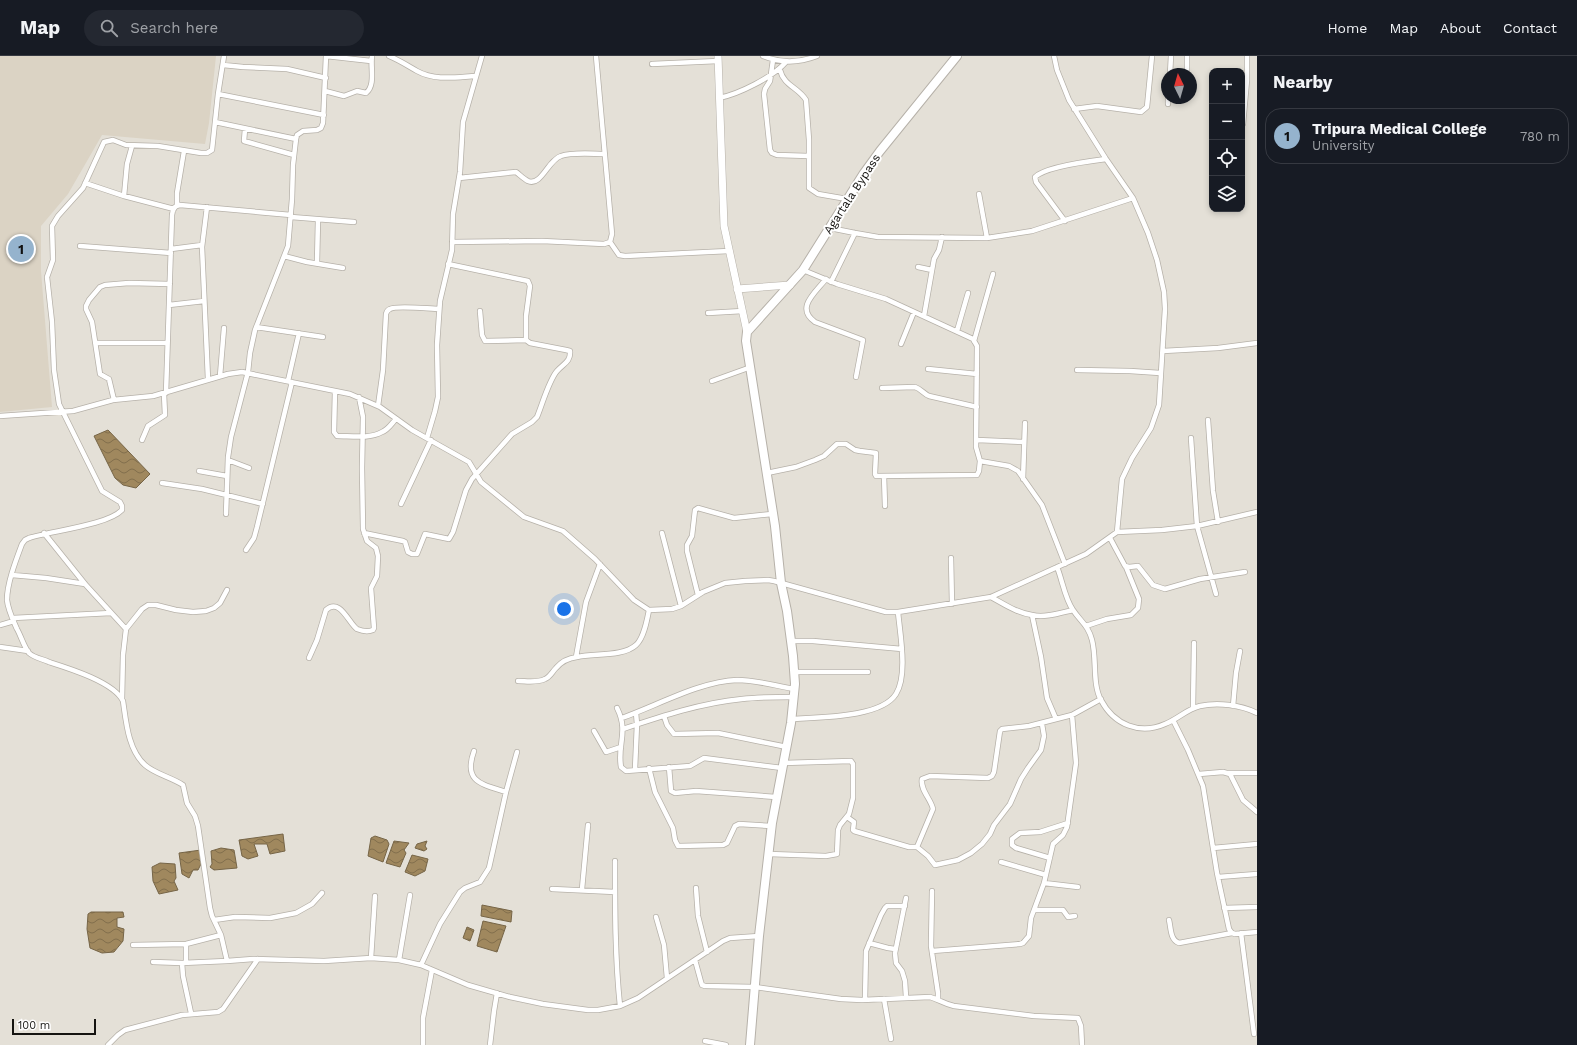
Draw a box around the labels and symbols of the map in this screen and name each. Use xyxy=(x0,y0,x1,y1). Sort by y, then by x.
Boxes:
north arrow xyxy=(1161,68,1197,104)
street label: Agartala Bypass xyxy=(821,151,883,237)
pin: 1 xyxy=(8,234,34,264)
your location xyxy=(554,599,574,619)
scale bar xyxy=(12,1017,96,1036)

